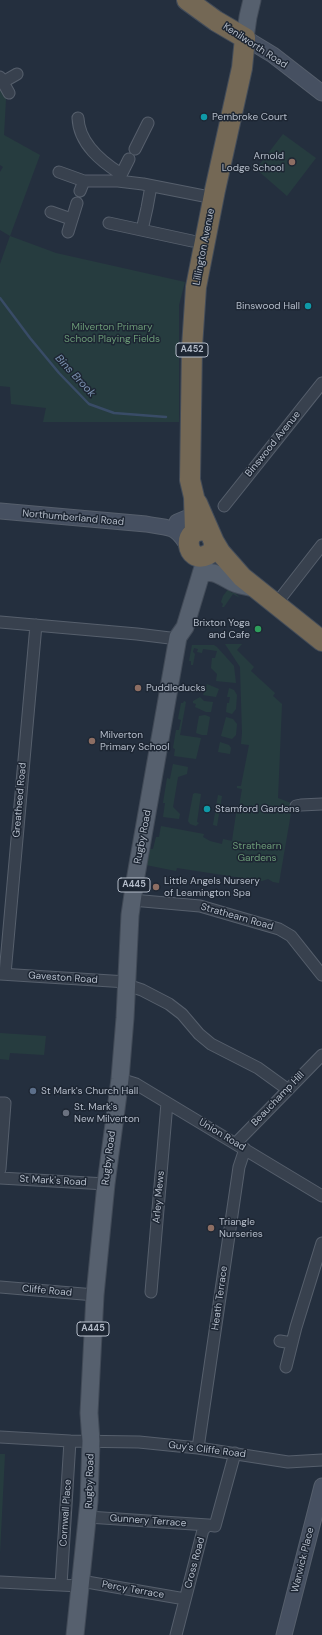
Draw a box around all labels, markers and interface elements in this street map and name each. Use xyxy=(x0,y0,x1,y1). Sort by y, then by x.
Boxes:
street label: Kenilworth Road xyxy=(221,21,289,71)
place label: Pembroke Court xyxy=(212,111,287,123)
marker: Pembroke Court xyxy=(199,112,209,122)
place label: Arnold Lodge School xyxy=(222,150,284,174)
marker: Arnold Lodge School xyxy=(287,157,297,167)
street label: Lillington Avenue xyxy=(191,208,217,286)
place label: Binswood Hall xyxy=(236,300,300,312)
marker: Binswood Hall xyxy=(303,301,313,311)
park label: Milverton Primary School Playing Fields xyxy=(64,321,160,344)
road number: A452 xyxy=(176,343,208,357)
water label: Bins Brook xyxy=(52,352,98,400)
street label: Binswood Avenue xyxy=(243,409,303,479)
street label: Northumberland Road xyxy=(22,508,124,528)
place label: Brixton Yoga and Cafe xyxy=(193,617,250,640)
marker: Brixton Yoga and Cafe xyxy=(253,624,263,634)
place label: Puddleducks xyxy=(146,682,205,694)
marker: Puddleducks xyxy=(133,683,143,693)
place label: Milverton Primary School xyxy=(100,729,170,752)
marker: Milverton Primary School xyxy=(87,736,97,746)
street label: Greatheed Road xyxy=(11,762,29,838)
place label: Stamford Gardens xyxy=(215,803,300,815)
marker: Stamford Gardens xyxy=(202,804,212,814)
street label: Rugby Road xyxy=(132,809,154,865)
park label: Strathearn Gardens xyxy=(233,840,281,864)
place label: Little Angels Nursery of Leamington Spa xyxy=(164,875,260,898)
road number: A445 xyxy=(118,878,150,892)
marker: Little Angels Nursery of Leamington Spa xyxy=(151,882,161,892)
street label: Strathearn Road xyxy=(199,901,275,933)
street label: Gaveston Road xyxy=(28,970,98,986)
street label: Beauchamp Hill xyxy=(249,1069,307,1129)
place label: St Mark's Church Hall xyxy=(41,1085,138,1097)
marker: St Mark's Church Hall xyxy=(28,1086,38,1096)
place label: St. Mark's New Milverton xyxy=(74,1101,140,1124)
marker: St. Mark's New Milverton xyxy=(61,1108,71,1118)
street label: Union Road xyxy=(196,1116,248,1154)
street label: Rugby Road xyxy=(100,1130,118,1186)
street label: Arley Mews xyxy=(151,1170,167,1224)
street label: St Mark's Road xyxy=(19,1173,87,1189)
place label: Triangle Nurseries xyxy=(219,1216,263,1240)
marker: Triangle Nurseries xyxy=(206,1223,216,1233)
street label: Heath Terrace xyxy=(210,1265,230,1331)
street label: Cliffe Road xyxy=(22,1283,72,1299)
road number: A445 xyxy=(77,1322,109,1336)
street label: Guy's Cliffe Road xyxy=(167,1439,247,1461)
street label: Rugby Road xyxy=(83,1454,97,1508)
street label: Cornwall Place xyxy=(58,1479,74,1547)
street label: Gunnery Terrace xyxy=(109,1512,187,1530)
street label: Warwick Place xyxy=(289,1526,317,1594)
street label: Cross Road xyxy=(182,1536,208,1590)
street label: Percy Terrace xyxy=(101,1579,165,1601)

